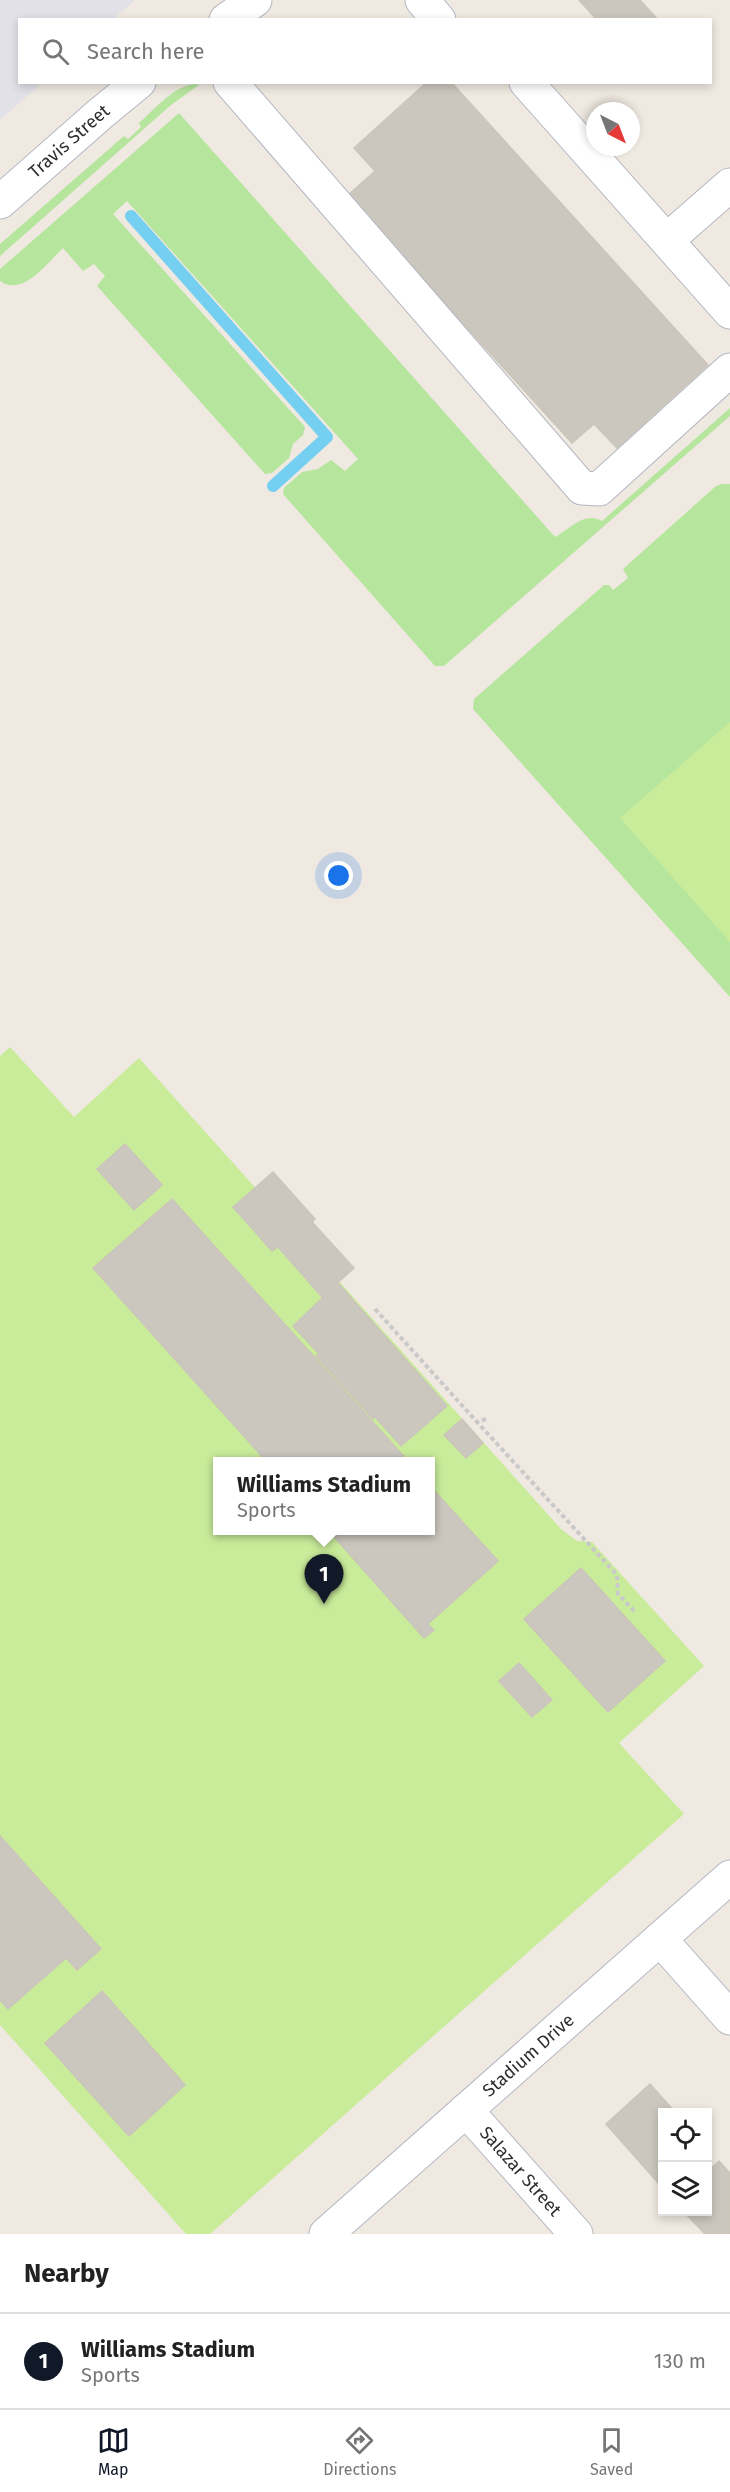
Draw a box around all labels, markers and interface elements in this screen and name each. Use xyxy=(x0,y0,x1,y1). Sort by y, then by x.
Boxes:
search box xyxy=(18,18,712,84)
icon: search xyxy=(39,35,72,68)
text: Search here xyxy=(87,38,205,65)
street label: Travis Street xyxy=(24,99,114,183)
north arrow xyxy=(586,102,640,156)
your location xyxy=(324,861,353,890)
popup xyxy=(213,1457,435,1535)
text: Williams Stadium xyxy=(237,1471,411,1498)
text: Sports xyxy=(237,1498,296,1522)
pin: 1 xyxy=(304,1554,344,1604)
street label: Stadium Drive xyxy=(478,2009,579,2101)
map controls xyxy=(658,2108,712,2216)
button: locate xyxy=(658,2108,712,2162)
street label: Salazar Street xyxy=(475,2122,566,2221)
button: layers xyxy=(658,2162,712,2216)
text: Nearby xyxy=(24,2258,109,2289)
text: Williams Stadium xyxy=(81,2336,255,2363)
text: 1 xyxy=(39,2349,48,2373)
text: 130 m xyxy=(654,2349,706,2373)
text: Sports xyxy=(81,2363,140,2387)
tab: Map xyxy=(97,2424,130,2479)
tab: Directions xyxy=(323,2424,397,2479)
tab: Saved xyxy=(590,2424,633,2479)

